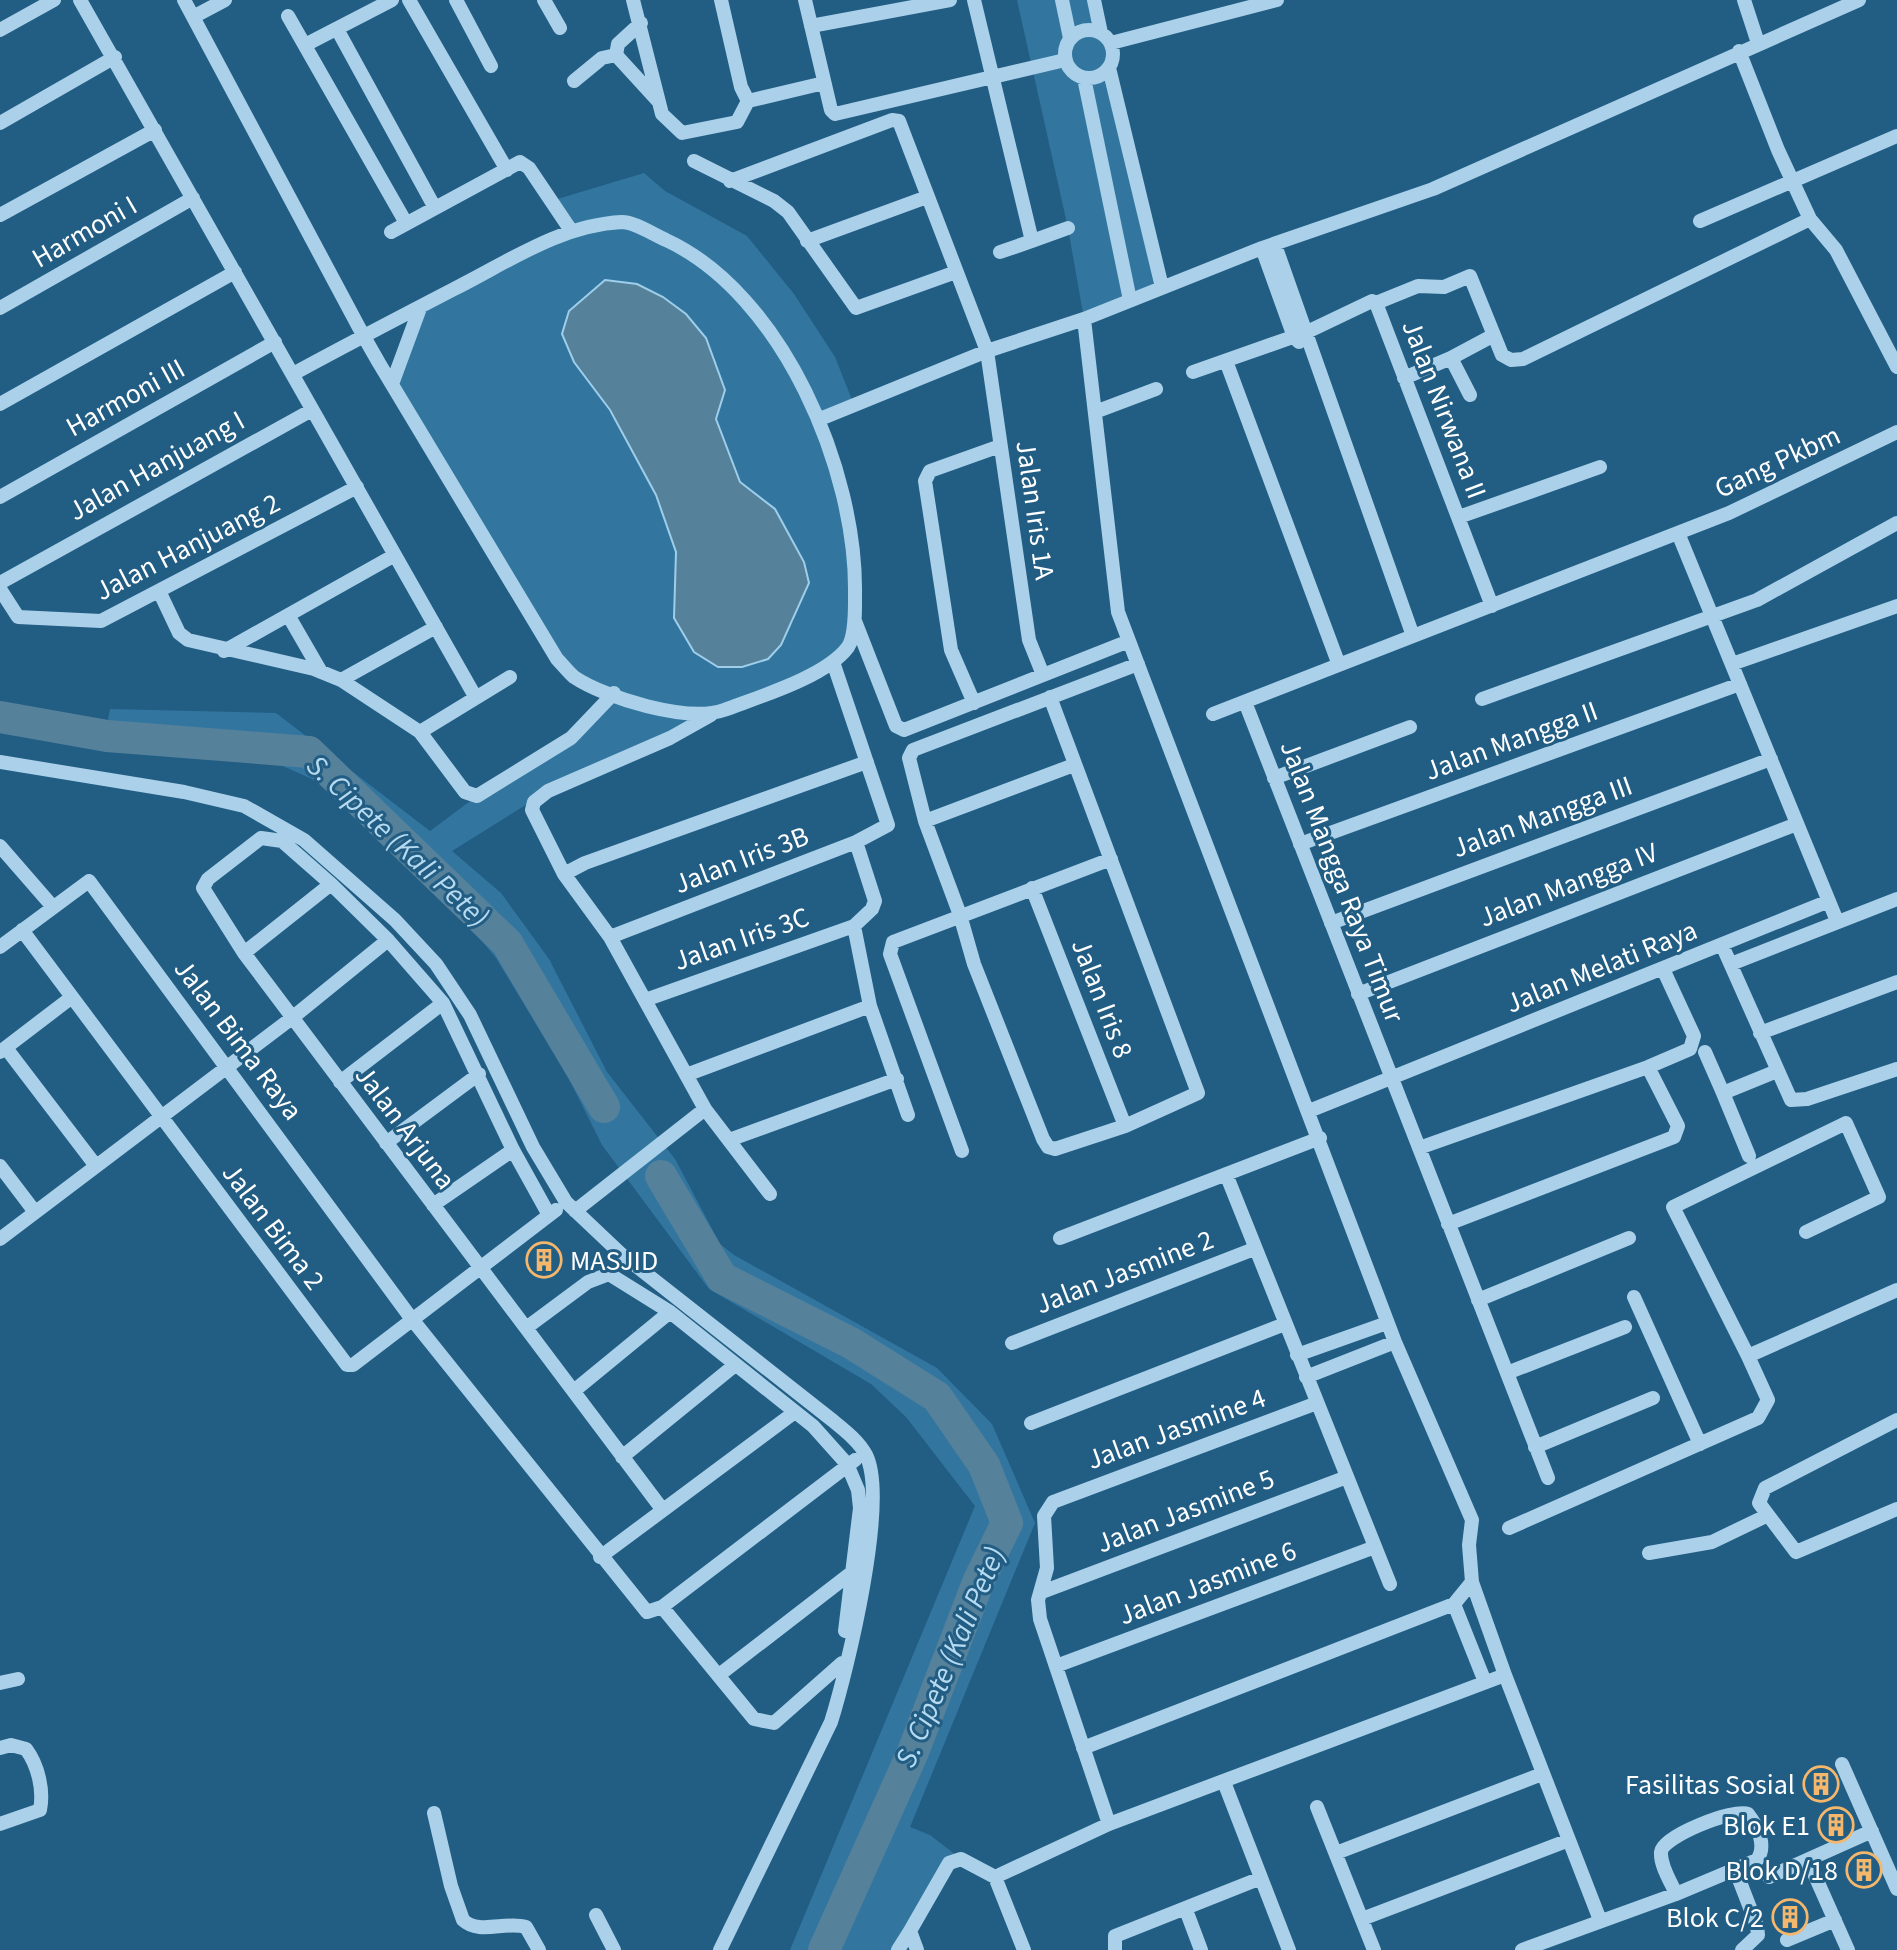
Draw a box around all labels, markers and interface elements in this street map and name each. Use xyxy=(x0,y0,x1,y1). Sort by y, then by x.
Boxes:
street label: Harmoni I xyxy=(24,186,145,278)
street label: Jalan Nirwana II xyxy=(1392,314,1497,505)
street label: Harmoni III xyxy=(59,349,192,447)
street label: Jalan Hanjuang I xyxy=(61,401,252,531)
street label: Gang Pkbm xyxy=(1708,415,1847,509)
street label: Jalan Iris 1A xyxy=(1005,438,1065,583)
street label: Jalan Hanjuang 2 xyxy=(88,483,287,611)
street label: Jalan Mangga II xyxy=(1419,691,1604,791)
street label: Jalan Mangga Raya Timur xyxy=(1270,735,1414,1028)
water label: S. Cipete (Kali Pete) xyxy=(297,745,499,938)
street label: Jalan Mangga III xyxy=(1447,766,1638,868)
street label: Jalan Iris 3B xyxy=(668,816,815,904)
street label: Jalan Mangga IV xyxy=(1473,832,1664,937)
street label: Jalan Iris 3C xyxy=(668,897,814,981)
street label: Jalan Melati Raya xyxy=(1500,910,1703,1024)
street label: Jalan Iris 8 xyxy=(1061,933,1143,1064)
street label: Jalan Bima Raya xyxy=(164,951,312,1129)
street label: Jalan Arjuna xyxy=(345,1057,465,1198)
street label: Jalan Bima 2 xyxy=(212,1155,334,1298)
street label: Jalan Jasmine 2 xyxy=(1030,1220,1219,1324)
building icon: MASJID xyxy=(525,1241,563,1279)
place label: MASJID xyxy=(570,1241,658,1281)
street label: Jalan Jasmine 4 xyxy=(1081,1378,1271,1480)
street label: Jalan Jasmine 5 xyxy=(1091,1459,1280,1563)
street label: Jalan Jasmine 6 xyxy=(1113,1531,1302,1635)
water label: S. Cipete (Kali Pete) xyxy=(885,1540,1016,1774)
place label: Fasilitas Sosial xyxy=(1625,1765,1795,1805)
building icon: Fasilitas Sosial xyxy=(1802,1765,1840,1803)
place label: Blok E1 xyxy=(1723,1806,1810,1846)
building icon: Blok E1 xyxy=(1817,1806,1855,1844)
place label: Blok D/18 xyxy=(1725,1851,1838,1891)
building icon: Blok D/18 xyxy=(1845,1851,1883,1889)
place label: Blok C/2 xyxy=(1666,1898,1764,1938)
building icon: Blok C/2 xyxy=(1771,1898,1809,1936)

